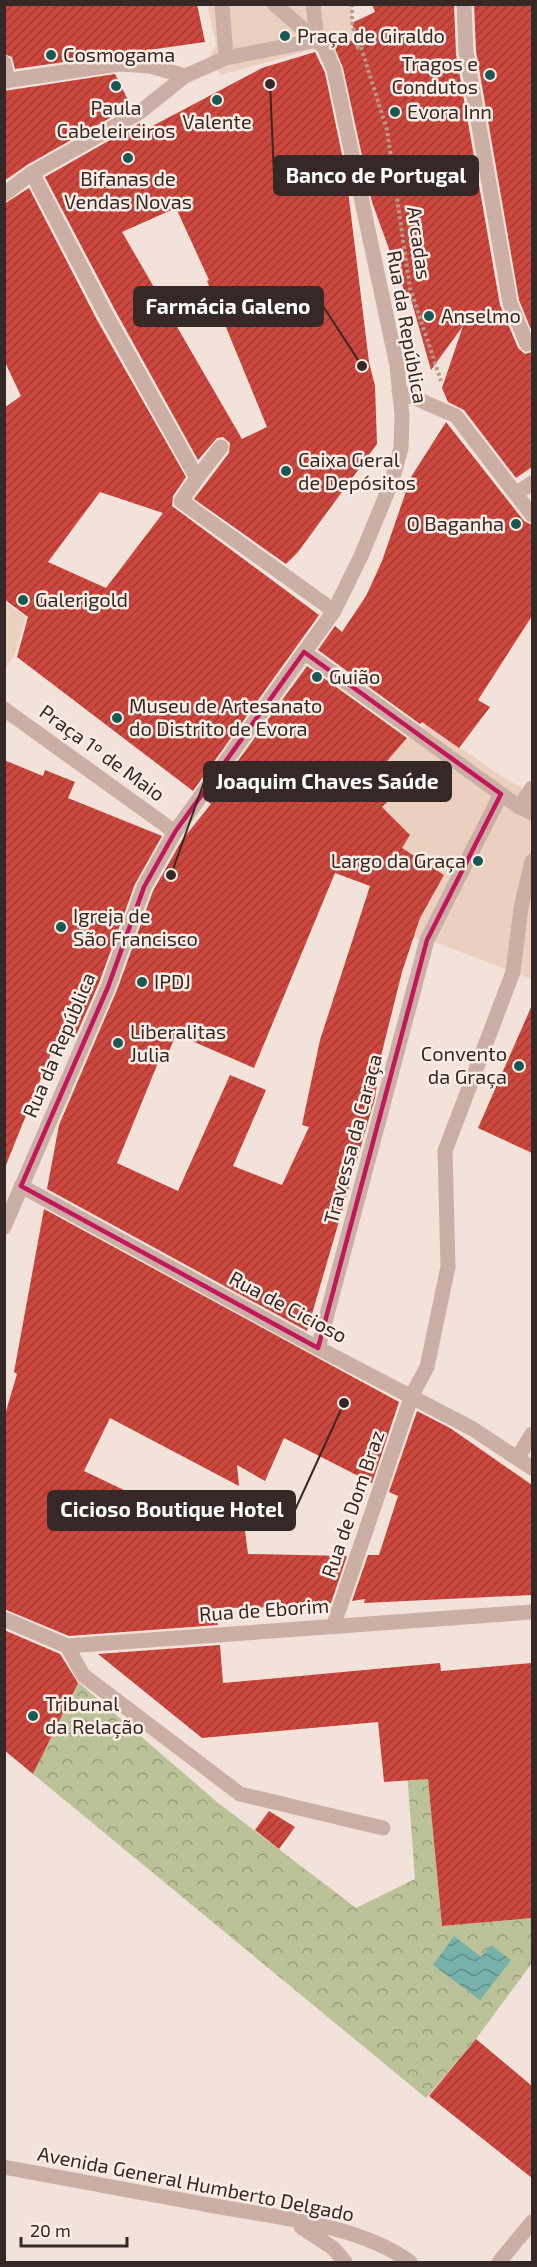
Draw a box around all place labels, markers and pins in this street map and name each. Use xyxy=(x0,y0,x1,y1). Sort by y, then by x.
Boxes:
place label: Praça de Giraldo xyxy=(297,23,445,48)
marker: Praça de Giraldo xyxy=(278,29,292,43)
place label: Cosmogama xyxy=(63,42,175,66)
marker: Cosmogama xyxy=(44,48,58,62)
place label: Tragos e Condutos xyxy=(392,51,478,98)
marker: Tragos e Condutos xyxy=(483,68,497,82)
marker: Paula Cabeleireiros xyxy=(109,79,123,93)
marker: Valente xyxy=(210,93,224,107)
place label: Paula Cabeleireiros xyxy=(57,95,175,142)
place label: Evora Inn xyxy=(407,99,492,123)
marker: Evora Inn xyxy=(388,105,402,119)
place label: Valente xyxy=(182,109,252,133)
marker: Bifanas de Vendas Novas xyxy=(121,151,135,165)
callout: Banco de Portugal xyxy=(274,156,478,195)
place label: Bifanas de Vendas Novas xyxy=(64,166,192,213)
callout: Farmácia Galeno xyxy=(134,287,323,326)
place label: Anselmo xyxy=(441,303,521,327)
marker: Anselmo xyxy=(422,309,436,323)
place label: Caixa Geral de Depósitos xyxy=(298,447,416,494)
marker: Caixa Geral de Depósitos xyxy=(279,464,293,478)
place label: O Baganha xyxy=(407,511,504,535)
marker: O Baganha xyxy=(509,517,523,531)
place label: Galerigold xyxy=(35,587,128,611)
marker: Galerigold xyxy=(16,593,30,607)
place label: Guião xyxy=(329,664,380,688)
marker: Guião xyxy=(310,670,324,684)
place label: Museu de Artesanato do Distrito de Evora xyxy=(129,693,322,740)
marker: Museu de Artesanato do Distrito de Evora xyxy=(110,711,124,725)
callout: Joaquim Chaves Saúde xyxy=(204,762,451,801)
place label: Largo da Graça xyxy=(331,848,466,873)
marker: Largo da Graça xyxy=(471,854,485,868)
place label: Igreja de São Francisco xyxy=(73,903,198,950)
marker: Igreja de São Francisco xyxy=(54,920,68,934)
place label: IPDJ xyxy=(154,969,191,993)
marker: IPDJ xyxy=(135,975,149,989)
place label: Liberalitas Julia xyxy=(130,1019,226,1066)
marker: Liberalitas Julia xyxy=(111,1036,125,1050)
place label: Convento da Graça xyxy=(421,1041,507,1089)
marker: Convento da Graça xyxy=(512,1059,526,1073)
callout: Cicioso Boutique Hotel xyxy=(48,1491,295,1530)
place label: Tribunal da Relação xyxy=(45,1691,144,1739)
marker: Tribunal da Relação xyxy=(26,1709,40,1723)

